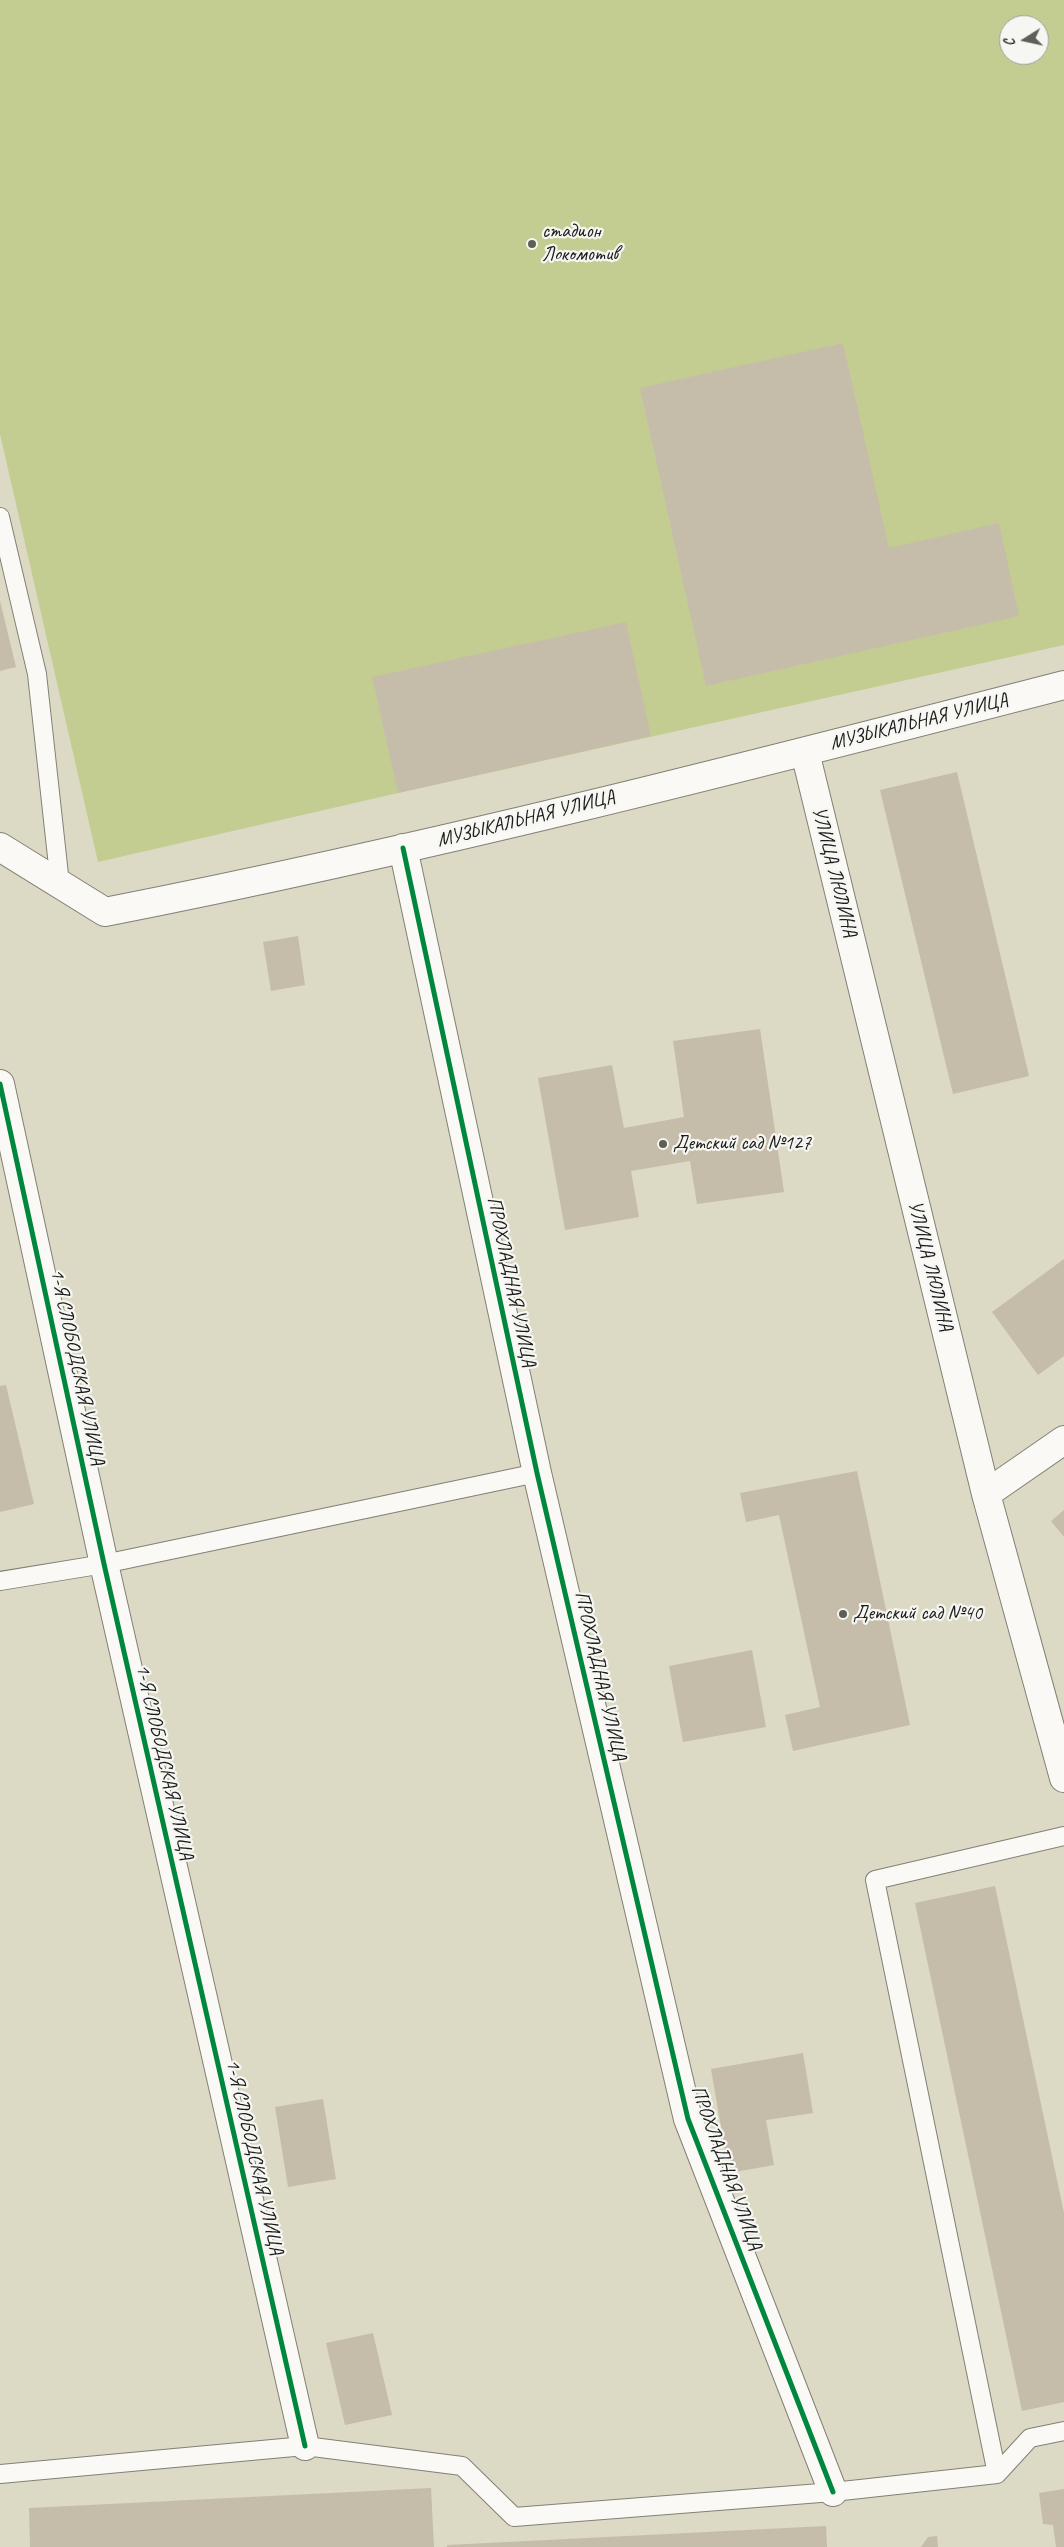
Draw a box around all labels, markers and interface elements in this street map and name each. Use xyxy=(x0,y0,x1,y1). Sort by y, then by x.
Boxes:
north arrow xyxy=(999,15,1049,65)
text: С xyxy=(1001,38,1019,47)
place label: стадион Локомотив xyxy=(542,220,618,267)
marker: стадион Локомотив xyxy=(526,238,538,250)
street label: МУЗЫКАЛЬНАЯ УЛИЦА xyxy=(828,688,1010,756)
street label: МУЗЫКАЛЬНАЯ УЛИЦА xyxy=(435,785,617,853)
street label: УЛИЦА ЛЮЛИНА xyxy=(806,804,862,940)
place label: Детский сад №127 xyxy=(673,1132,811,1156)
marker: Детский сад №127 xyxy=(657,1138,669,1150)
street label: ПРОХЛАДНАЯ УЛИЦА xyxy=(481,1195,541,1369)
street label: УЛИЦА ЛЮЛИНА xyxy=(902,1198,958,1334)
street label: 1-Я СЛОБОДСКАЯ УЛИЦА xyxy=(44,1267,110,1467)
street label: ПРОХЛАДНАЯ УЛИЦА xyxy=(569,1589,631,1763)
place label: Детский сад №40 xyxy=(853,1602,982,1626)
marker: Детский сад №40 xyxy=(837,1608,849,1620)
street label: 1-Я СЛОБОДСКАЯ УЛИЦА xyxy=(130,1662,198,1862)
street label: 1-Я СЛОБОДСКАЯ УЛИЦА xyxy=(220,2057,288,2257)
street label: ПРОХЛАДНАЯ УЛИЦА xyxy=(685,2082,767,2254)

